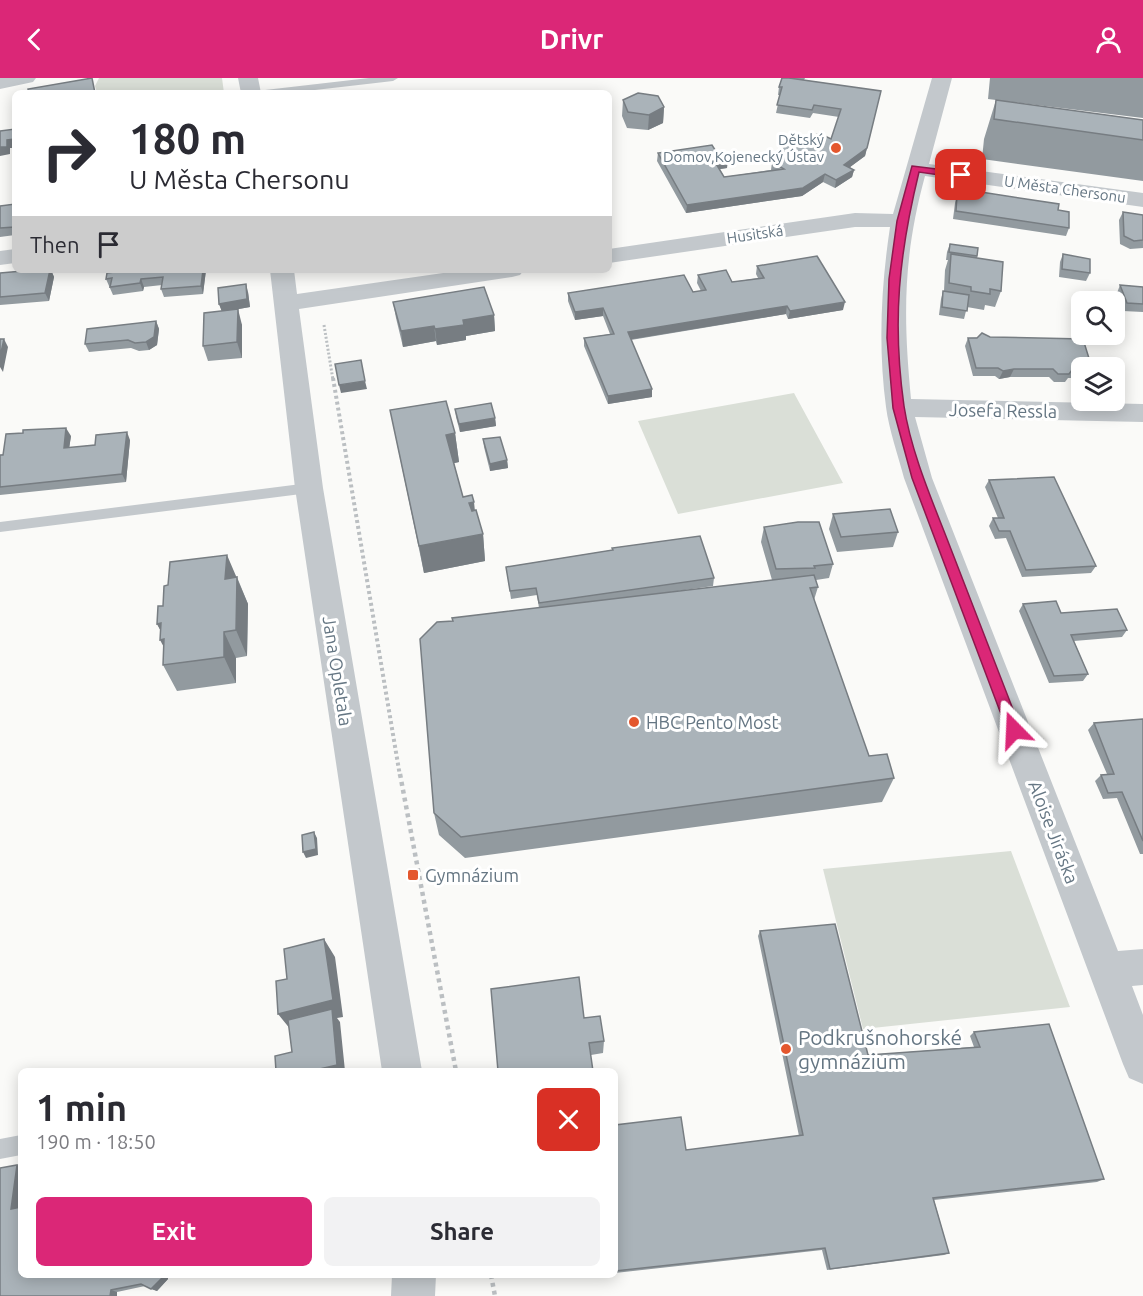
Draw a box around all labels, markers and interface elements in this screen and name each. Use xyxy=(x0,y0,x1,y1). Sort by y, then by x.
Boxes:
icon: back xyxy=(18,23,51,56)
icon: person xyxy=(1092,23,1125,56)
text: Drivr xyxy=(540,24,603,54)
icon: right xyxy=(30,114,108,192)
text: 180 m xyxy=(129,115,246,162)
place label: Dětský Domov,Kojenecký Ústav xyxy=(663,131,825,165)
marker: Dětský Domov,Kojenecký Ústav xyxy=(829,141,843,155)
pin xyxy=(935,149,986,200)
icon: arrive xyxy=(944,158,977,191)
text: U Města Chersonu xyxy=(129,164,350,194)
street label: U Města Chersonu xyxy=(1003,172,1127,206)
street label: Husitská xyxy=(726,222,784,246)
icon: arrive xyxy=(92,228,125,261)
text: Then xyxy=(30,232,80,257)
map controls xyxy=(1071,291,1125,411)
button: search xyxy=(1071,291,1125,345)
button: layers xyxy=(1071,357,1125,411)
street label: Josefa Ressla xyxy=(949,399,1057,421)
street label: Jana Opletala xyxy=(319,615,357,727)
position arrow xyxy=(982,698,1046,762)
place label: HBC Pento Most xyxy=(646,712,779,732)
marker: HBC Pento Most xyxy=(627,715,641,729)
street label: Aloise Jiráska xyxy=(1025,778,1083,886)
place label: Gymnázium xyxy=(425,865,519,885)
marker: Gymnázium xyxy=(406,868,420,882)
place label: Podkrušnohorské gymnázium xyxy=(798,1025,962,1073)
marker: Podkrušnohorské gymnázium xyxy=(779,1042,793,1056)
text: 1 min xyxy=(36,1087,127,1128)
button: close xyxy=(537,1088,600,1151)
text: 190 m · 18:50 xyxy=(36,1130,156,1153)
button: Exit xyxy=(36,1197,312,1266)
button: Share xyxy=(324,1197,600,1266)

